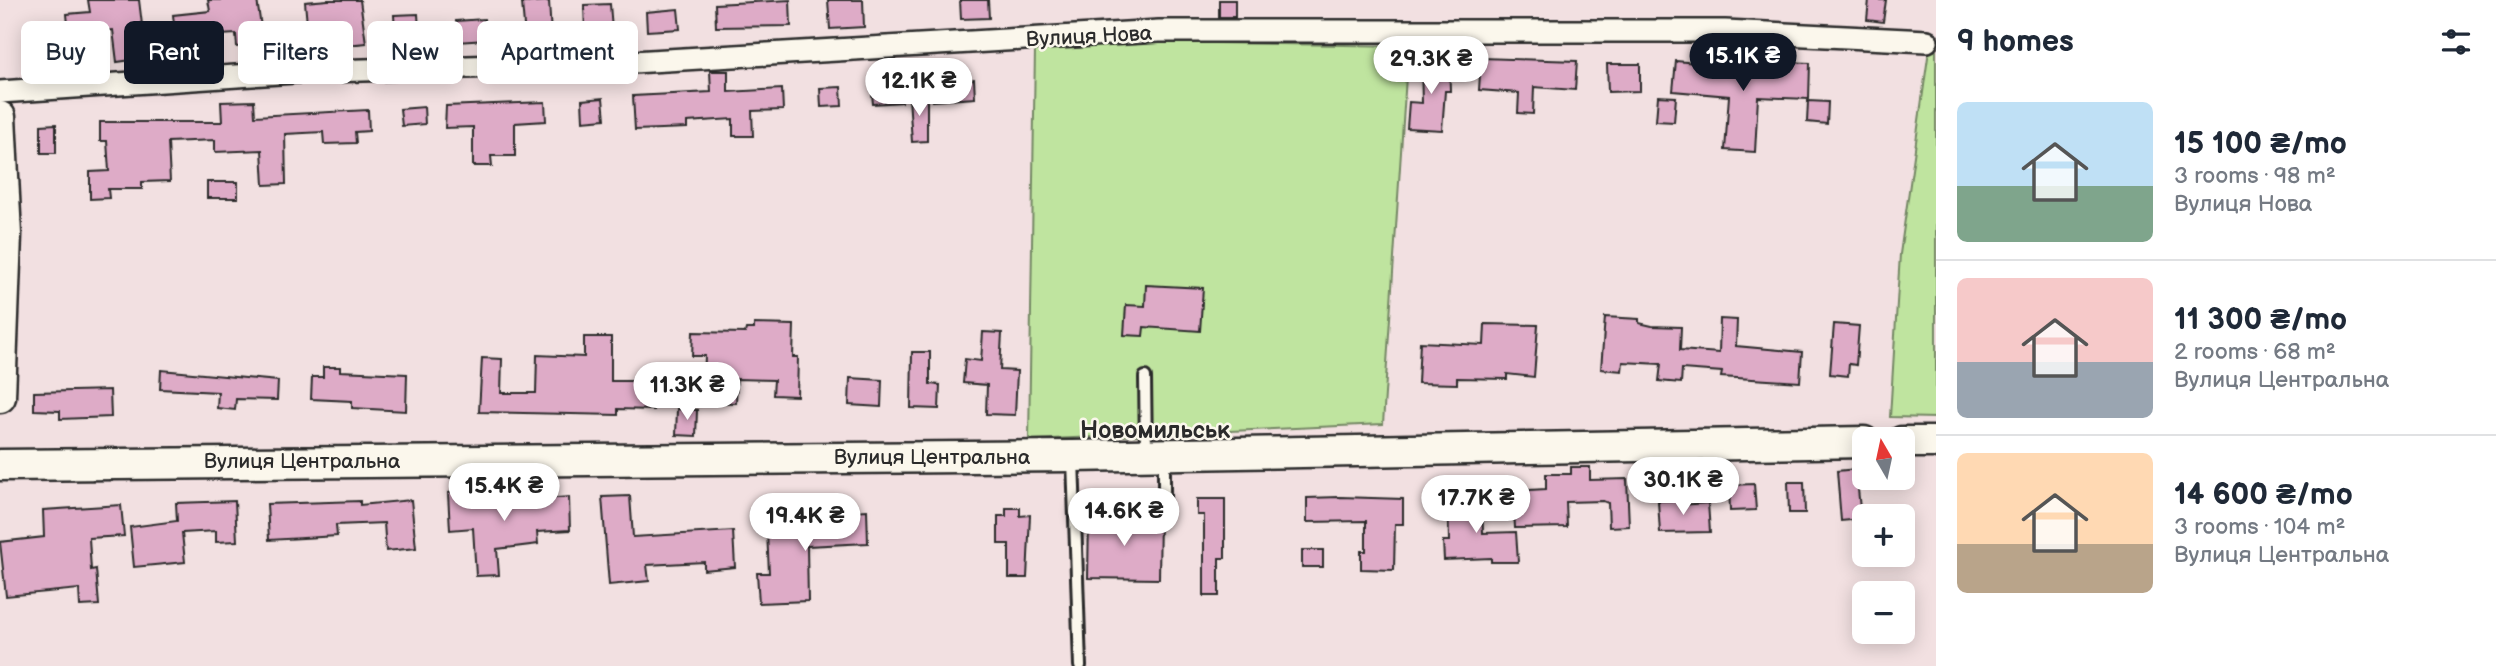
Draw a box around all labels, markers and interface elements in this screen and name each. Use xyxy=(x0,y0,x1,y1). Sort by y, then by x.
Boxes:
chip: Buy xyxy=(21,21,110,84)
chip: Rent xyxy=(124,21,224,84)
chip: Filters xyxy=(238,21,353,84)
chip: New xyxy=(367,21,463,84)
chip: Apartment xyxy=(477,21,638,84)
street label: Вулиця Нова xyxy=(1025,21,1153,52)
icon: filters xyxy=(2437,23,2475,61)
text: 9 homes xyxy=(1957,24,2074,60)
pin: 15.1K ₴ xyxy=(1678,34,1808,93)
pin: 29.3K ₴ xyxy=(1366,36,1496,96)
text: 15.1K ₴ xyxy=(1706,42,1780,70)
text: 29.3K ₴ xyxy=(1390,45,1472,73)
pin: 12.1K ₴ xyxy=(854,58,984,118)
text: 12.1K ₴ xyxy=(881,67,957,95)
text: 15 100 ₴/mo xyxy=(2174,126,2347,162)
icon: home xyxy=(2013,130,2097,214)
text: 3 rooms · 98 m² xyxy=(2174,162,2336,190)
text: Вулиця Нова xyxy=(2174,190,2312,218)
text: 11 300 ₴/mo xyxy=(2174,302,2347,338)
icon: home xyxy=(2013,306,2097,390)
text: 2 rooms · 68 m² xyxy=(2174,338,2336,366)
pin: 11.3K ₴ xyxy=(622,362,752,422)
text: Вулиця Центральна xyxy=(2174,366,2389,394)
text: 11.3K ₴ xyxy=(649,371,725,399)
district label: Новомильськ xyxy=(1080,416,1231,445)
north arrow xyxy=(1852,427,1914,490)
map controls xyxy=(1852,427,1915,644)
street label: Вулиця Центральна xyxy=(834,445,1031,470)
street label: Вулиця Центральна xyxy=(204,449,401,474)
pin: 30.1K ₴ xyxy=(1618,458,1748,517)
pin: 15.4K ₴ xyxy=(439,463,569,523)
text: 30.1K ₴ xyxy=(1643,466,1723,494)
text: 15.4K ₴ xyxy=(465,472,543,500)
pin: 17.7K ₴ xyxy=(1411,476,1541,535)
text: 14 600 ₴/mo xyxy=(2174,477,2353,513)
icon: home xyxy=(2013,481,2097,565)
text: 17.7K ₴ xyxy=(1437,484,1515,512)
pin: 14.6K ₴ xyxy=(1059,489,1189,548)
pin: 19.4K ₴ xyxy=(740,494,870,553)
text: 14.6K ₴ xyxy=(1084,497,1164,525)
text: 19.4K ₴ xyxy=(766,502,844,530)
button: + xyxy=(1852,504,1915,567)
text: 3 rooms · 104 m² xyxy=(2174,513,2345,541)
text: Вулиця Центральна xyxy=(2174,541,2389,569)
button: − xyxy=(1852,581,1915,644)

